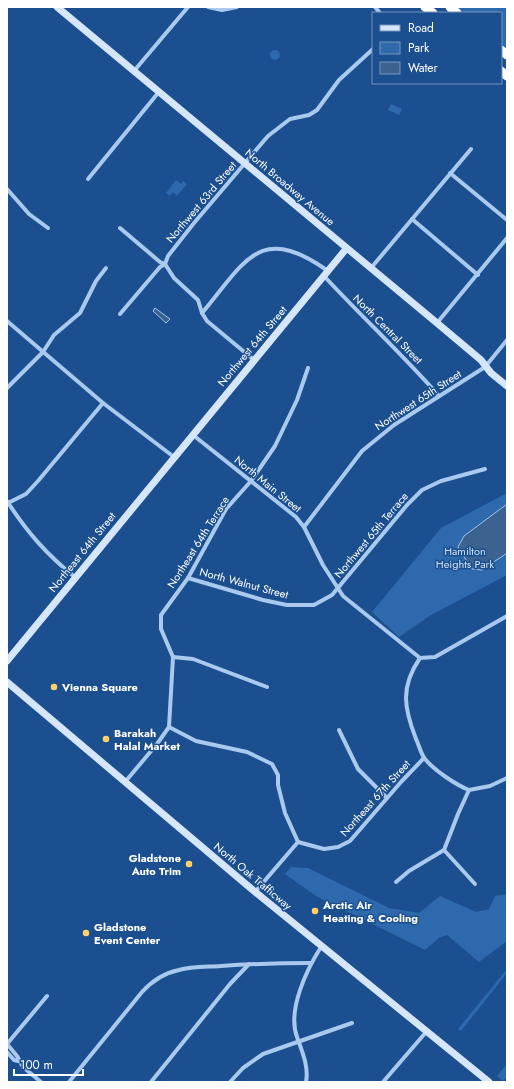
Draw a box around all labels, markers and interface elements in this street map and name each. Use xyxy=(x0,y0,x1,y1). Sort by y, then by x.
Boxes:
legend xyxy=(372,12,502,84)
text: Road xyxy=(408,19,434,37)
text: Park xyxy=(408,39,430,57)
text: Water xyxy=(408,59,439,77)
street label: North Broadway Avenue xyxy=(242,145,338,229)
street label: Northwest 63rd Street xyxy=(162,158,240,246)
street label: North Central Street xyxy=(350,291,427,368)
street label: Northwest 64th Street xyxy=(213,302,291,390)
street label: Northwest 65th Street xyxy=(371,366,465,434)
street label: North Main Street xyxy=(231,452,305,516)
street label: Northwest 65th Terrace xyxy=(330,488,412,581)
street label: Northeast 64th Terrace xyxy=(163,493,233,591)
street label: Northeast 64th Street xyxy=(45,508,120,595)
park label: Hamilton Heights Park xyxy=(436,543,494,572)
street label: North Walnut Street xyxy=(198,563,291,603)
place label: Vienna Square xyxy=(61,679,138,695)
marker: Vienna Square xyxy=(49,682,59,692)
place label: Barakah Halal Market xyxy=(114,725,180,754)
marker: Barakah Halal Market xyxy=(101,734,111,744)
street label: Northeast 67th Street xyxy=(336,756,414,840)
street label: North Oak Trafficway xyxy=(211,839,296,914)
place label: Gladstone Auto Trim xyxy=(129,850,181,879)
marker: Gladstone Auto Trim xyxy=(184,859,194,869)
place label: Arctic Air Heating & Cooling xyxy=(322,897,418,926)
marker: Arctic Air Heating & Cooling xyxy=(310,906,320,916)
place label: Gladstone Event Center xyxy=(94,919,161,948)
marker: Gladstone Event Center xyxy=(81,928,91,938)
scale bar xyxy=(14,1051,83,1077)
text: 100 m xyxy=(20,1056,53,1074)

